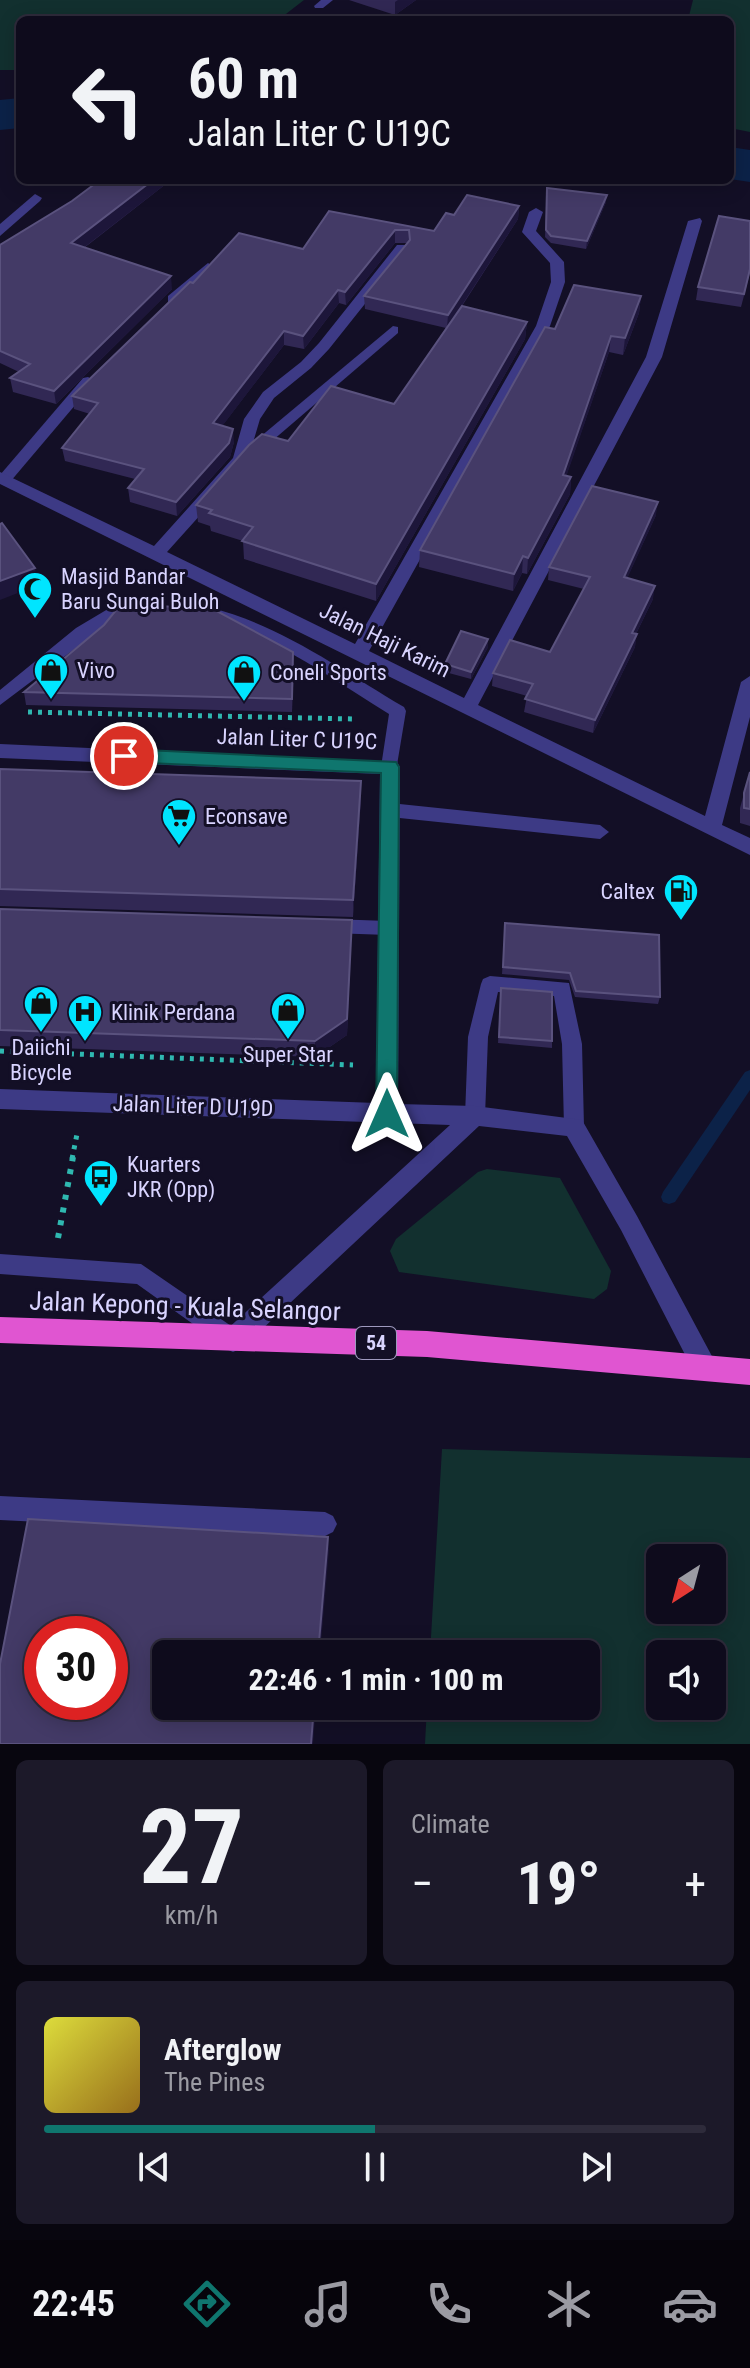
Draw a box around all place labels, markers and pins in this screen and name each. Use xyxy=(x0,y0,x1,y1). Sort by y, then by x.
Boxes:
place label: Masjid Bandar Baru Sungai Buloh xyxy=(61,564,219,614)
mosque icon: Masjid Bandar Baru Sungai Buloh xyxy=(16,570,54,620)
shop icon: Vivo xyxy=(32,651,70,701)
shop icon: Coneli Sports xyxy=(225,653,263,703)
place label: Vivo xyxy=(77,658,115,683)
place label: Coneli Sports xyxy=(270,660,387,685)
pin xyxy=(90,722,158,790)
supermarket icon: Econsave xyxy=(160,797,198,847)
place label: Econsave xyxy=(205,804,288,829)
fuel station icon: Caltex xyxy=(662,872,700,922)
place label: Caltex xyxy=(600,879,655,904)
shop icon: Daiichi Bicycle xyxy=(22,984,60,1034)
shop icon: Super Star xyxy=(269,991,307,1041)
hospital icon: Klinik Perdana xyxy=(66,993,104,1043)
place label: Klinik Perdana xyxy=(111,1000,235,1025)
place label: Daiichi Bicycle xyxy=(10,1035,72,1085)
place label: Super Star xyxy=(243,1042,333,1067)
place label: Kuarters JKR (Opp) xyxy=(127,1152,215,1203)
bus stop icon: Kuarters JKR (Opp) xyxy=(82,1158,120,1208)

